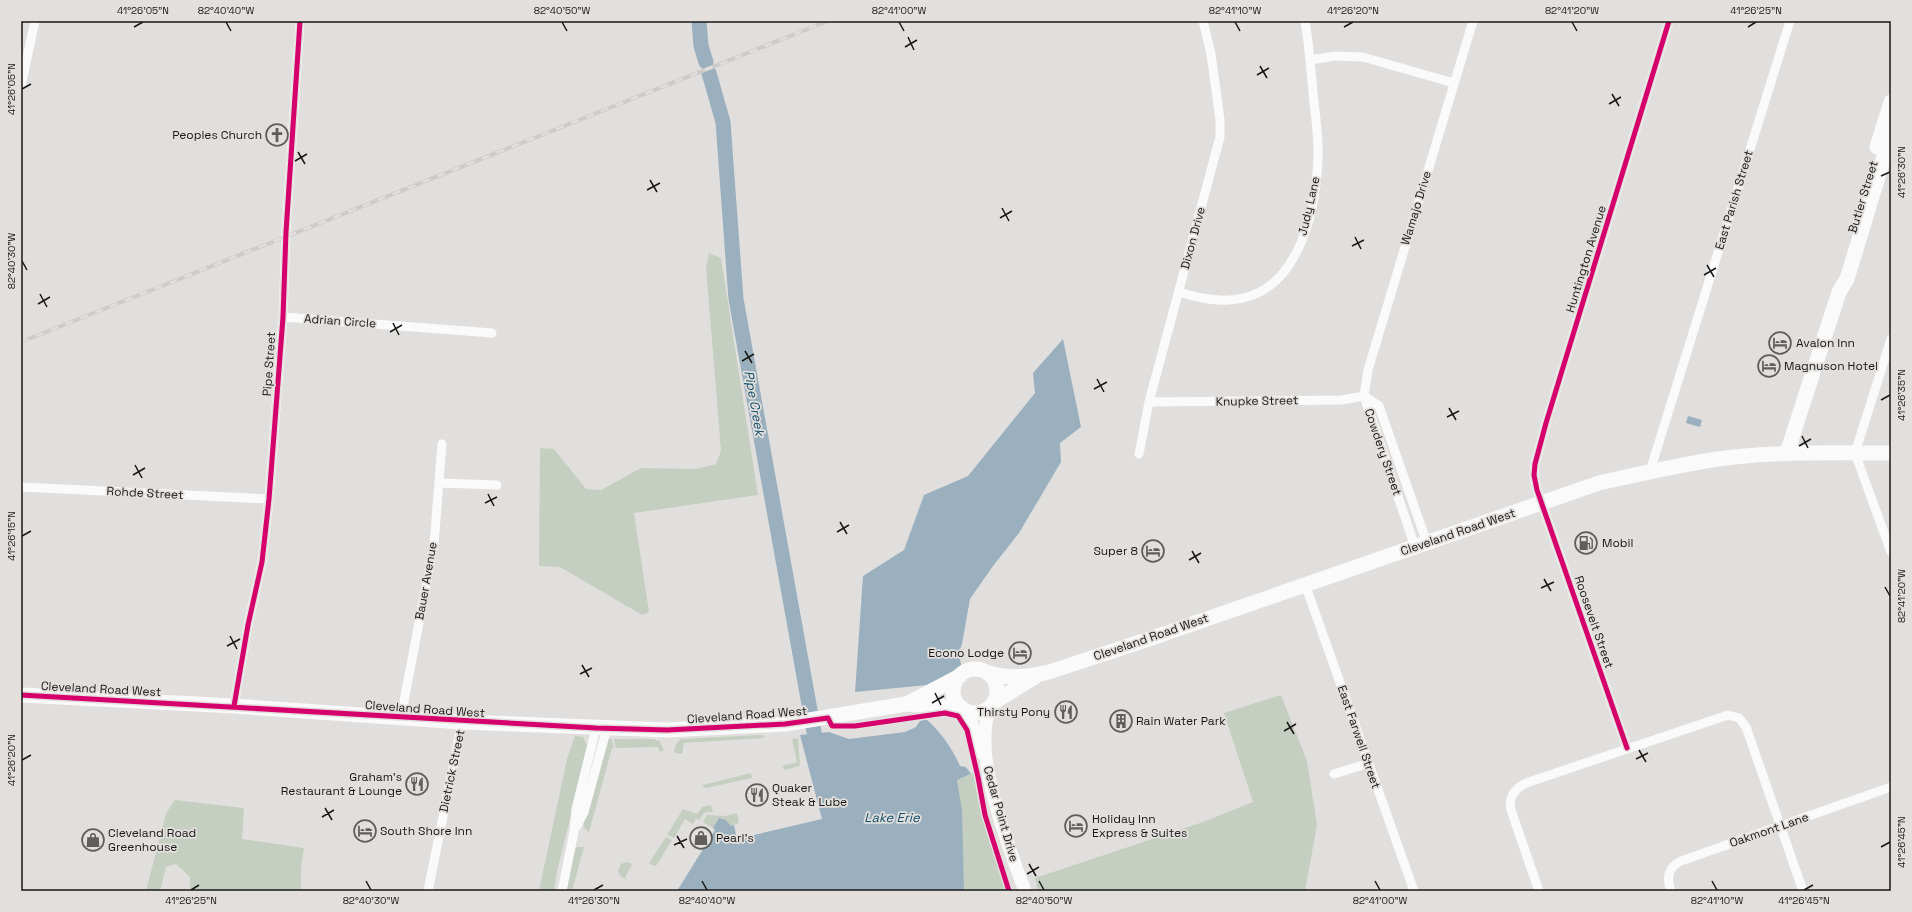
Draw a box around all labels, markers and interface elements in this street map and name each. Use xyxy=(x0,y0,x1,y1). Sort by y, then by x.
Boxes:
text: 41°26'05"N xyxy=(117,4,169,17)
text: 82°40'40"W xyxy=(198,4,254,17)
text: 82°40'50"W xyxy=(534,4,591,17)
text: 82°41'00"W xyxy=(872,4,927,17)
text: 82°41'10"W xyxy=(1209,4,1261,17)
text: 41°26'20"N xyxy=(1327,4,1379,17)
text: 82°41'20"W xyxy=(1545,4,1599,17)
text: 41°26'25"N xyxy=(1730,4,1782,17)
text: 41°26'05"N xyxy=(5,63,18,115)
church icon: Peoples Church xyxy=(264,122,290,148)
place label: Peoples Church xyxy=(172,127,262,143)
text: 41°26'30"N xyxy=(1895,146,1908,198)
street label: East Parish Street xyxy=(1711,148,1757,252)
street label: Butler Street xyxy=(1844,159,1882,235)
street label: Wamajo Drive xyxy=(1397,169,1435,247)
street label: Judy Lane xyxy=(1294,175,1324,237)
street label: Huntington Avenue xyxy=(1562,203,1610,315)
street label: Dixon Drive xyxy=(1177,205,1209,271)
text: 82°40'30"W xyxy=(5,232,18,289)
street label: Adrian Circle xyxy=(303,310,377,332)
hotel icon: Avalon Inn xyxy=(1767,330,1793,356)
street label: Pipe Street xyxy=(259,331,279,397)
place label: Avalon Inn xyxy=(1796,335,1855,351)
hotel icon: Magnuson Hotel xyxy=(1756,353,1782,379)
place label: Magnuson Hotel xyxy=(1784,358,1878,374)
water label: Pipe Creek xyxy=(740,369,769,439)
text: 41°26'35"N xyxy=(1895,369,1908,421)
street label: Knupke Street xyxy=(1216,392,1298,410)
street label: Cowdery Street xyxy=(1361,406,1405,498)
street label: Rohde Street xyxy=(106,483,184,503)
street label: Cleveland Road West xyxy=(1398,505,1518,559)
text: 41°26'15"N xyxy=(5,511,18,561)
fuel station icon: Mobil xyxy=(1573,530,1599,556)
place label: Mobil xyxy=(1602,535,1633,551)
hotel icon: Super 8 xyxy=(1140,538,1166,564)
street label: Bauer Avenue xyxy=(411,541,441,621)
place label: Super 8 xyxy=(1093,543,1138,559)
text: 82°41'20"W xyxy=(1895,569,1908,623)
street label: Roosevelt Street xyxy=(1571,573,1617,671)
street label: Cleveland Road West xyxy=(1091,610,1211,664)
hotel icon: Econo Lodge xyxy=(1007,640,1033,666)
place label: Econo Lodge xyxy=(928,645,1004,661)
street label: Cleveland Road West xyxy=(40,678,162,700)
street label: East Farwell Street xyxy=(1334,683,1384,791)
street label: Cleveland Road West xyxy=(364,697,486,721)
restaurant icon: Thirsty Pony xyxy=(1053,699,1079,725)
street label: Cleveland Road West xyxy=(686,703,808,727)
place label: Thirsty Pony xyxy=(977,704,1050,720)
building icon: Rain Water Park xyxy=(1108,708,1134,734)
place label: Rain Water Park xyxy=(1136,713,1226,729)
street label: Dietrick Street xyxy=(435,728,469,814)
text: 41°26'20"N xyxy=(5,734,18,786)
street label: Cedar Point Drive xyxy=(980,764,1022,864)
place label: Graham's Restaurant & Lounge xyxy=(281,769,402,799)
restaurant icon: Graham's Restaurant & Lounge xyxy=(404,771,430,797)
place label: Quaker Steak & Lube xyxy=(772,780,847,810)
restaurant icon: Quaker Steak & Lube xyxy=(744,782,770,808)
water label: Lake Erie xyxy=(864,809,921,826)
street label: Oakmont Lane xyxy=(1727,809,1811,851)
place label: Holiday Inn Express & Suites xyxy=(1092,811,1187,841)
hotel icon: Holiday Inn Express & Suites xyxy=(1063,813,1089,839)
text: 41°26'45"N xyxy=(1895,816,1908,868)
hotel icon: South Shore Inn xyxy=(352,818,378,844)
place label: South Shore Inn xyxy=(380,823,472,839)
place label: Cleveland Road Greenhouse xyxy=(108,825,196,855)
shop icon: Pearl's xyxy=(688,825,714,851)
shop icon: Cleveland Road Greenhouse xyxy=(80,827,106,853)
place label: Pearl's xyxy=(716,830,754,846)
text: 41°26'25"N xyxy=(165,894,217,907)
text: 82°40'30"W xyxy=(343,894,400,907)
text: 41°26'30"N xyxy=(568,894,620,907)
text: 82°40'40"W xyxy=(679,894,735,907)
text: 82°40'50"W xyxy=(1016,894,1073,907)
text: 82°41'00"W xyxy=(1353,894,1408,907)
text: 82°41'10"W xyxy=(1691,894,1743,907)
text: 41°26'45"N xyxy=(1778,894,1830,907)

